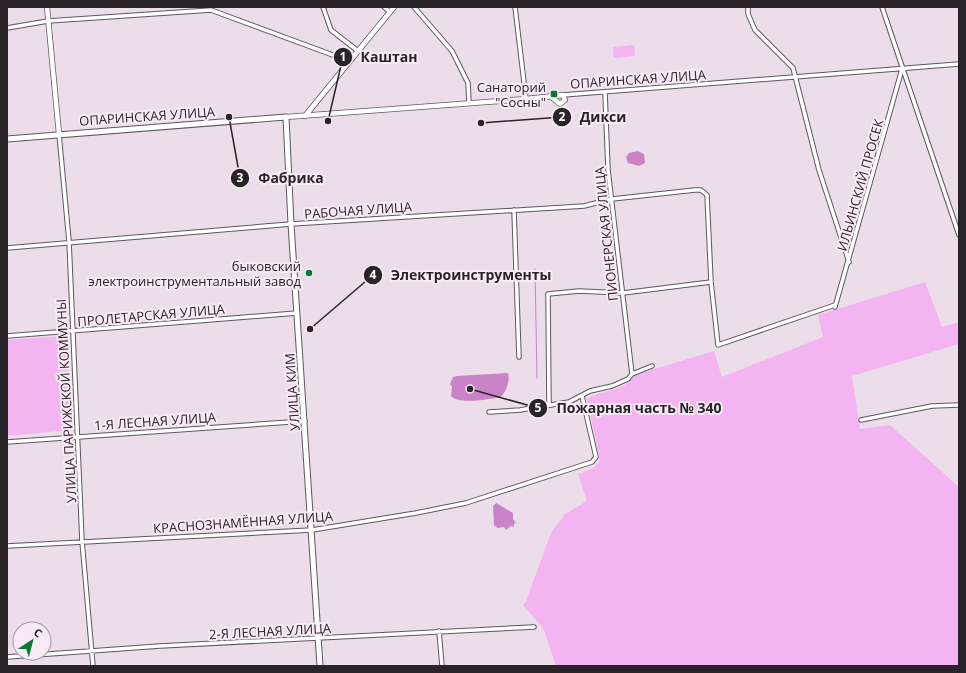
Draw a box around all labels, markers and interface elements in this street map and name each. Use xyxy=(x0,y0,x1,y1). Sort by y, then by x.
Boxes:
callout: Каштан xyxy=(333,44,426,70)
text: Каштан xyxy=(361,47,417,66)
text: 1 xyxy=(340,48,346,65)
street label: ОПАРИНСКАЯ УЛИЦА xyxy=(570,65,707,93)
place label: Санаторий "Сосны" xyxy=(477,78,546,111)
marker: Санаторий "Сосны" xyxy=(549,89,559,99)
street label: ОПАРИНСКАЯ УЛИЦА xyxy=(79,102,216,130)
callout: Дикси xyxy=(552,104,634,130)
text: Дикси xyxy=(580,107,626,126)
text: 2 xyxy=(559,108,566,125)
street label: ИЛЬИНСКИЙ ПРОСЕК xyxy=(833,117,888,253)
callout: Фабрика xyxy=(230,165,331,191)
street label: ПИОНЕРСКАЯ УЛИЦА xyxy=(590,165,622,302)
text: Фабрика xyxy=(258,168,324,187)
text: 3 xyxy=(237,169,244,186)
street label: РАБОЧАЯ УЛИЦА xyxy=(304,197,413,223)
place label: быковский электроинструментальный завод xyxy=(88,257,302,290)
callout: Электроинструменты xyxy=(363,262,559,288)
text: Электроинструменты xyxy=(391,265,551,284)
text: 4 xyxy=(370,266,377,283)
marker: быковский электроинструментальный завод xyxy=(304,268,314,278)
street label: УЛИЦА ПАРИЖСКОЙ КОММУНЫ xyxy=(52,299,80,503)
street label: ПРОЛЕТАРСКАЯ УЛИЦА xyxy=(77,300,226,330)
street label: УЛИЦА КИМ xyxy=(280,353,304,431)
callout: Пожарная часть № 340 xyxy=(528,395,729,421)
text: Пожарная часть № 340 xyxy=(556,398,722,417)
text: 5 xyxy=(535,399,542,416)
street label: 1-Я ЛЕСНАЯ УЛИЦА xyxy=(94,408,217,434)
street label: КРАСНОЗНАМЁННАЯ УЛИЦА xyxy=(153,507,334,537)
street label: 2-Я ЛЕСНАЯ УЛИЦА xyxy=(209,619,332,643)
north arrow xyxy=(12,621,52,661)
text: С xyxy=(31,624,45,641)

